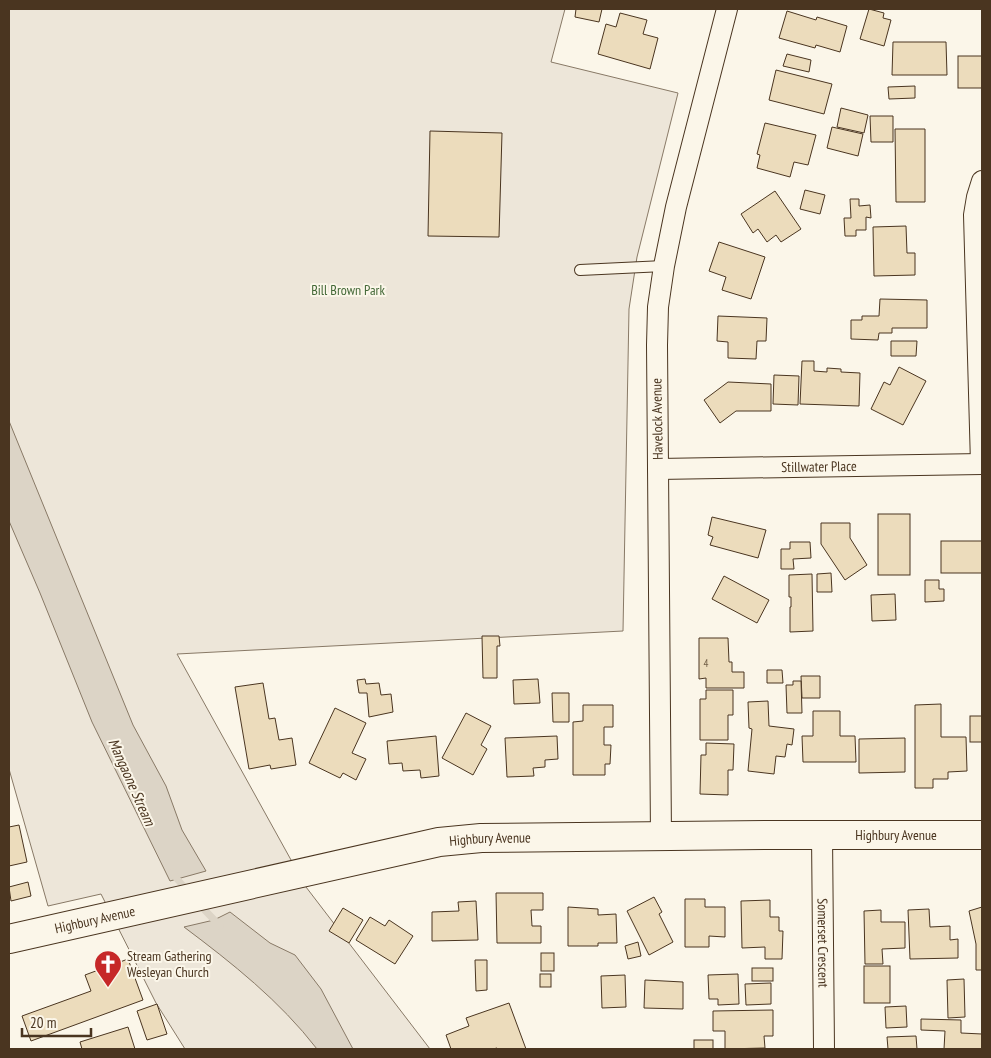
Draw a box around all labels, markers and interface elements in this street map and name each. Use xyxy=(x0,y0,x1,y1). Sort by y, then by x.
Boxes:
park label: Bill Brown Park xyxy=(311,281,385,299)
street label: Havelock Avenue xyxy=(647,378,667,460)
street label: Stillwater Place xyxy=(781,457,857,476)
house number: 4 xyxy=(704,656,709,670)
water label: Mangaone Stream xyxy=(104,735,160,830)
street label: Highbury Avenue xyxy=(855,826,937,844)
street label: Highbury Avenue xyxy=(448,828,531,850)
street label: Somerset Crescent xyxy=(814,898,832,988)
street label: Highbury Avenue xyxy=(53,902,137,937)
place label: Stream Gathering Wesleyan Church xyxy=(127,947,212,981)
church icon: Stream Gathering Wesleyan Church xyxy=(93,949,123,988)
scale bar xyxy=(22,1006,91,1038)
text: 20 m xyxy=(30,1013,56,1032)

